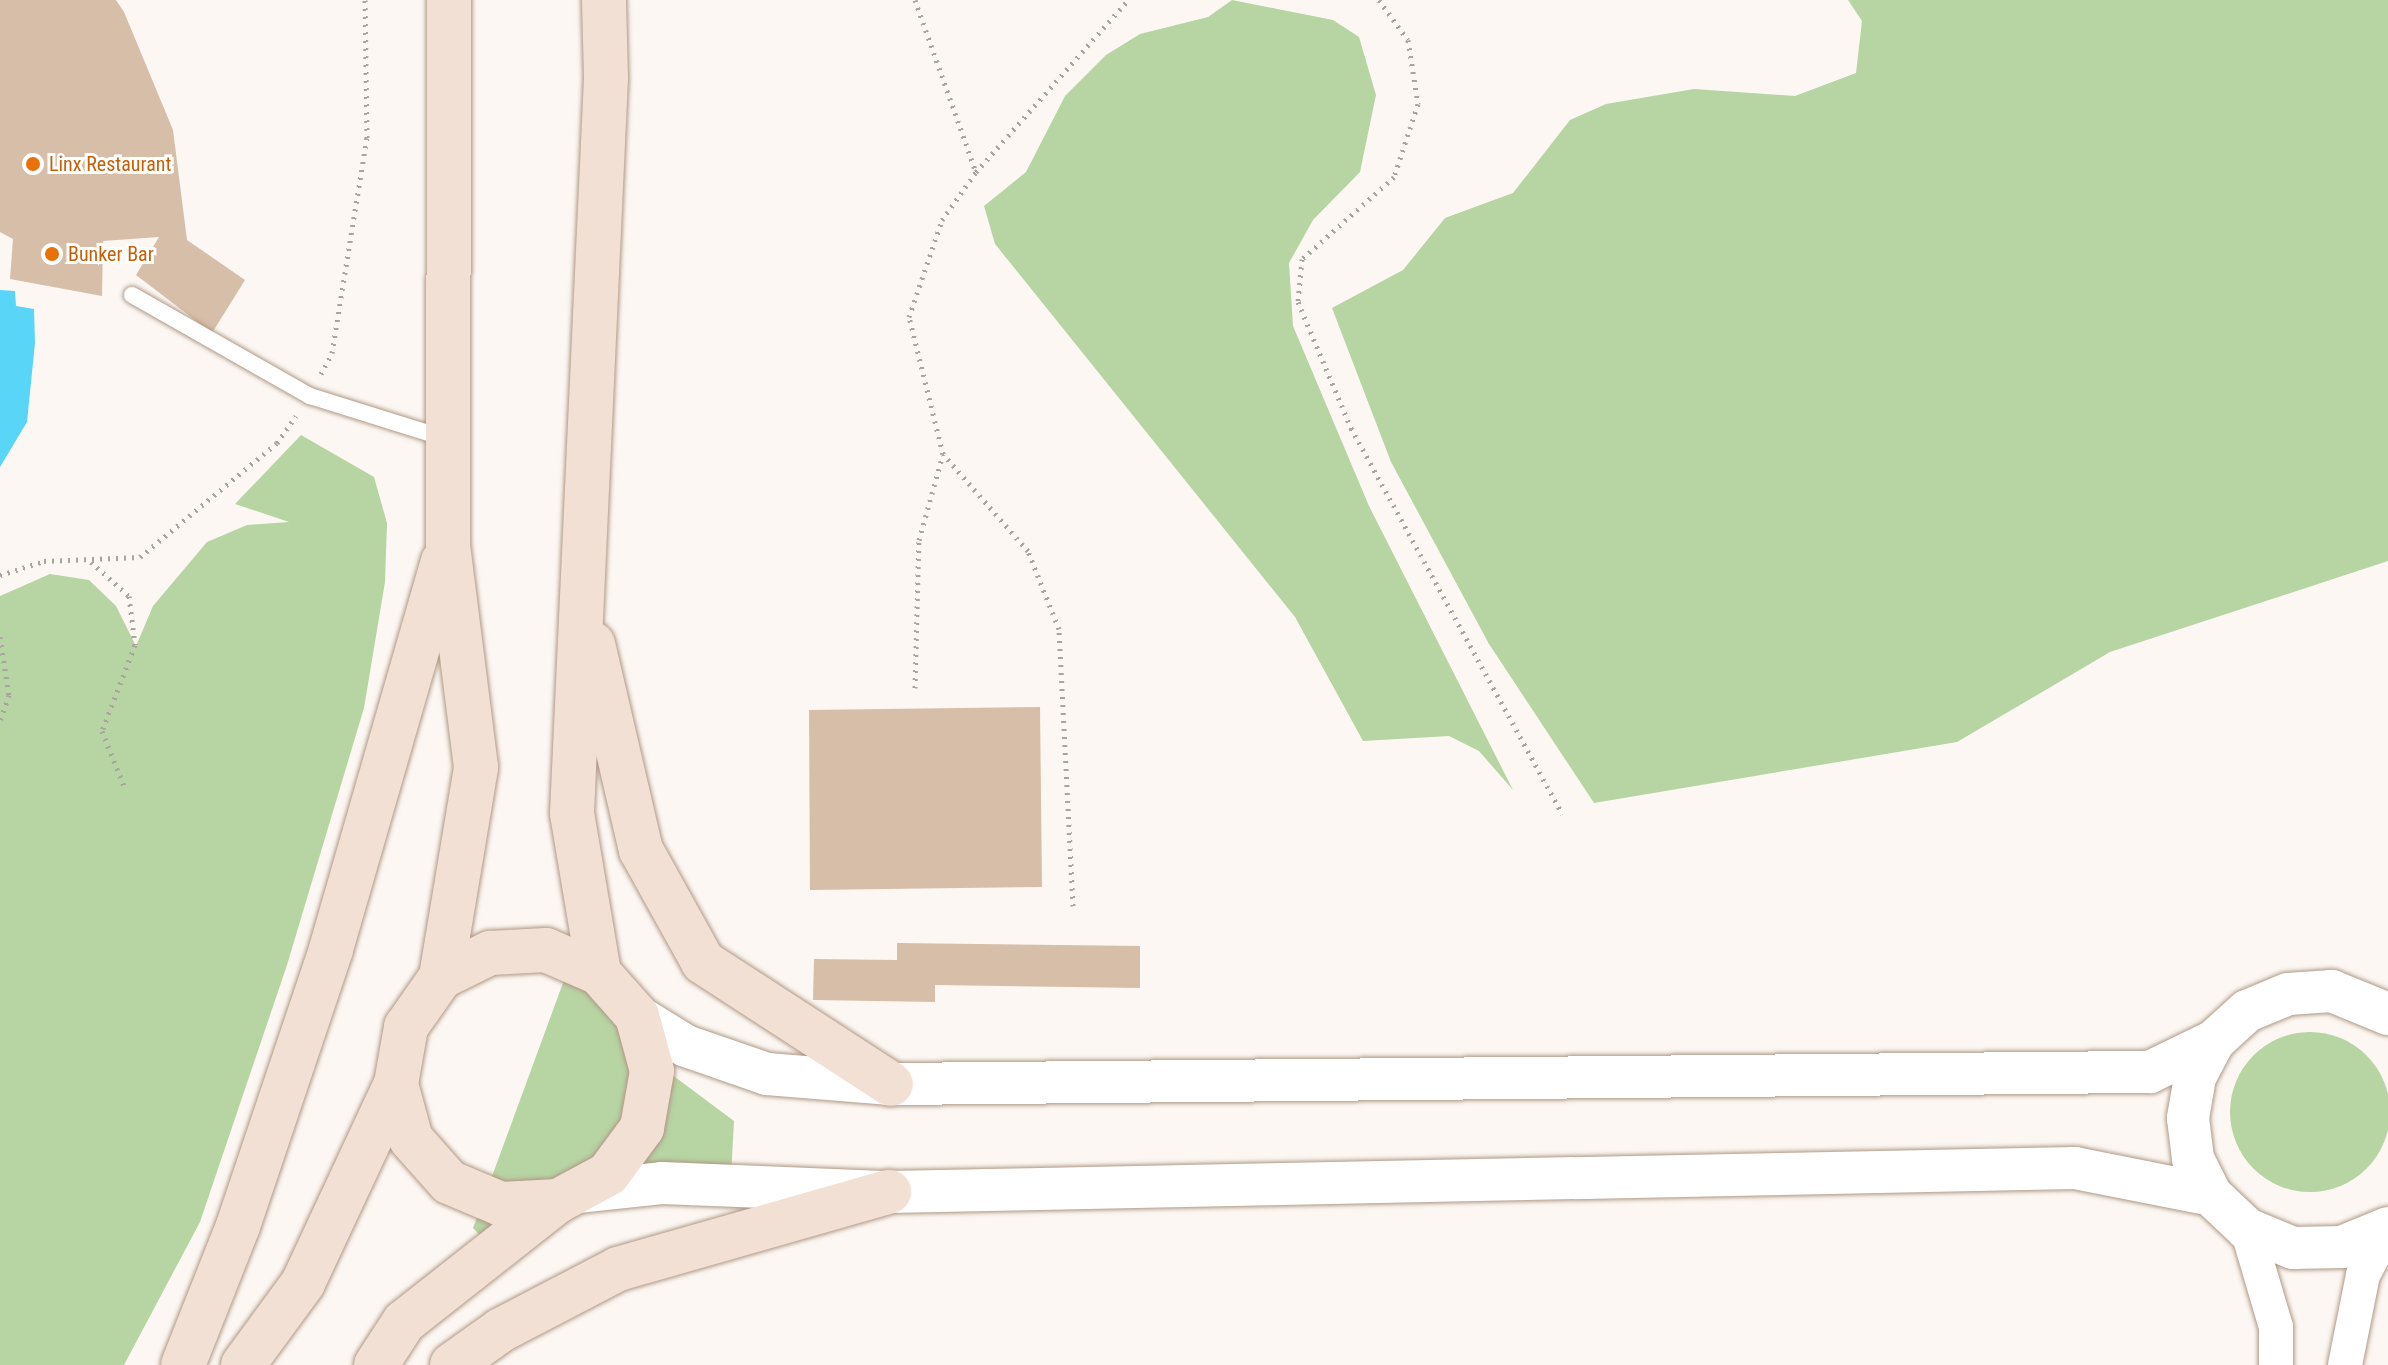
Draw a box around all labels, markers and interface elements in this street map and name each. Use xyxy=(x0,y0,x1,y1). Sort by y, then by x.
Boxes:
place label: Linx Restaurant xyxy=(49,152,171,176)
marker: Linx Restaurant xyxy=(24,155,42,173)
place label: Bunker Bar xyxy=(68,242,154,266)
marker: Bunker Bar xyxy=(43,245,61,263)

